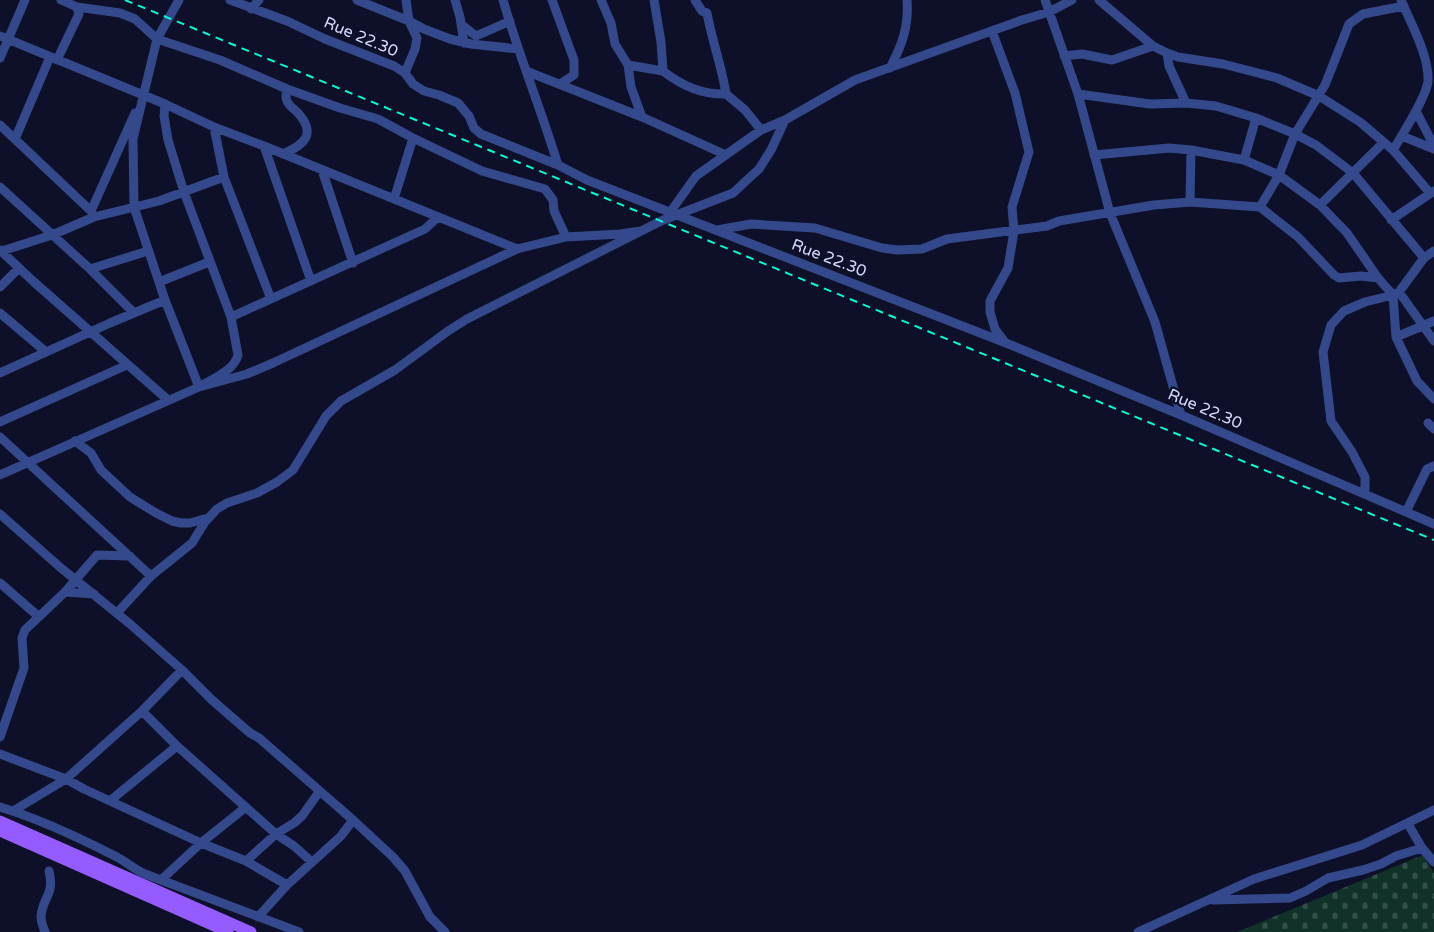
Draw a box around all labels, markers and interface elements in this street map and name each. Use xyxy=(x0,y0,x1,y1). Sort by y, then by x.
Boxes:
street label: Rue 22.30 xyxy=(321,12,401,62)
street label: Rue 22.30 xyxy=(789,235,869,281)
street label: Rue 22.30 xyxy=(1165,384,1245,434)

